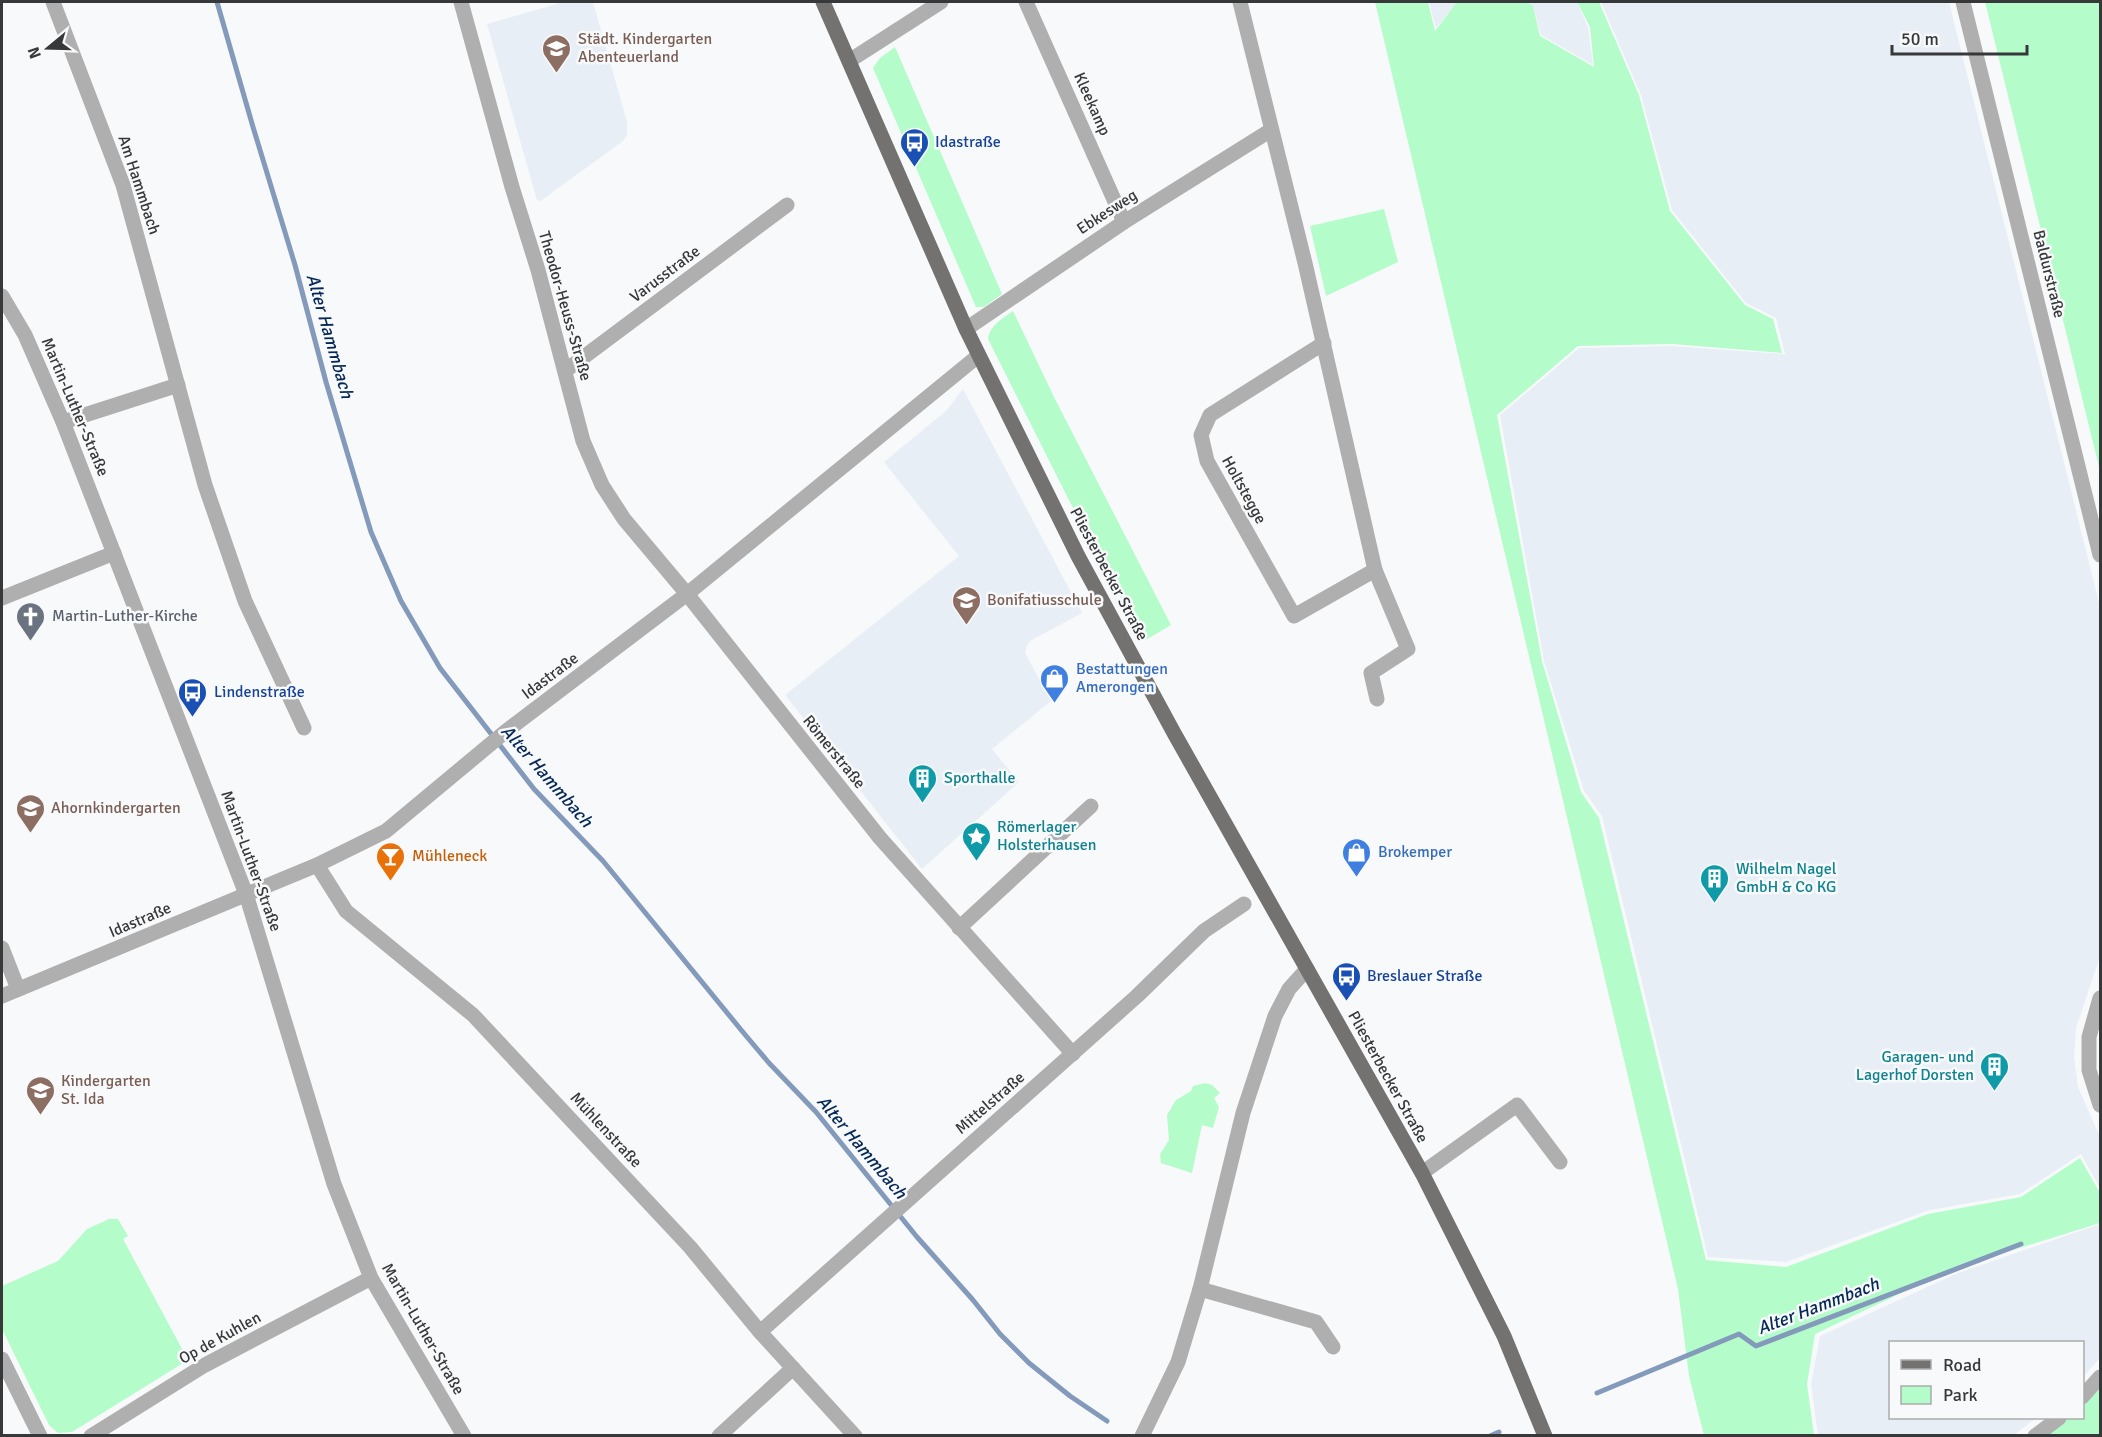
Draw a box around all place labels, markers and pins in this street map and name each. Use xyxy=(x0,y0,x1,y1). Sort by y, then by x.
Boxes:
place label: Städt. Kindergarten Abenteuerland xyxy=(578,29,712,67)
school or university icon: Städt. Kindergarten Abenteuerland xyxy=(541,32,573,74)
bus stop icon: Idastraße xyxy=(898,126,930,168)
place label: Idastraße xyxy=(935,132,1001,152)
school or university icon: Bonifatiusschule xyxy=(950,584,982,626)
place label: Bonifatiusschule xyxy=(987,590,1102,610)
church icon: Martin-Luther-Kirche xyxy=(15,600,47,642)
place label: Martin-Luther-Kirche xyxy=(52,606,198,626)
place label: Bestattungen Amerongen xyxy=(1076,659,1168,697)
shop icon: Bestattungen Amerongen xyxy=(1039,662,1071,704)
bus stop icon: Lindenstraße xyxy=(177,676,209,718)
place label: Lindenstraße xyxy=(214,682,305,702)
building icon: Sporthalle xyxy=(907,762,939,804)
place label: Sporthalle xyxy=(944,768,1015,788)
school or university icon: Ahornkindergarten xyxy=(14,792,46,834)
place label: Ahornkindergarten xyxy=(51,798,181,818)
place label: Römerlager Holsterhausen xyxy=(997,817,1096,855)
place icon: Römerlager Holsterhausen xyxy=(960,820,992,862)
shop icon: Brokemper xyxy=(1341,836,1373,878)
bar icon: Mühleneck xyxy=(375,840,407,882)
place label: Brokemper xyxy=(1378,842,1452,862)
place label: Mühleneck xyxy=(412,846,487,866)
place label: Wilhelm Nagel GmbH & Co KG xyxy=(1736,859,1837,897)
building icon: Wilhelm Nagel GmbH & Co KG xyxy=(1699,862,1731,904)
bus stop icon: Breslauer Straße xyxy=(1330,960,1362,1002)
place label: Breslauer Straße xyxy=(1367,966,1482,986)
place label: Garagen- und Lagerhof Dorsten xyxy=(1856,1047,1974,1085)
building icon: Garagen- und Lagerhof Dorsten xyxy=(1979,1050,2011,1092)
place label: Kindergarten St. Ida xyxy=(61,1071,151,1109)
school or university icon: Kindergarten St. Ida xyxy=(24,1074,56,1116)

